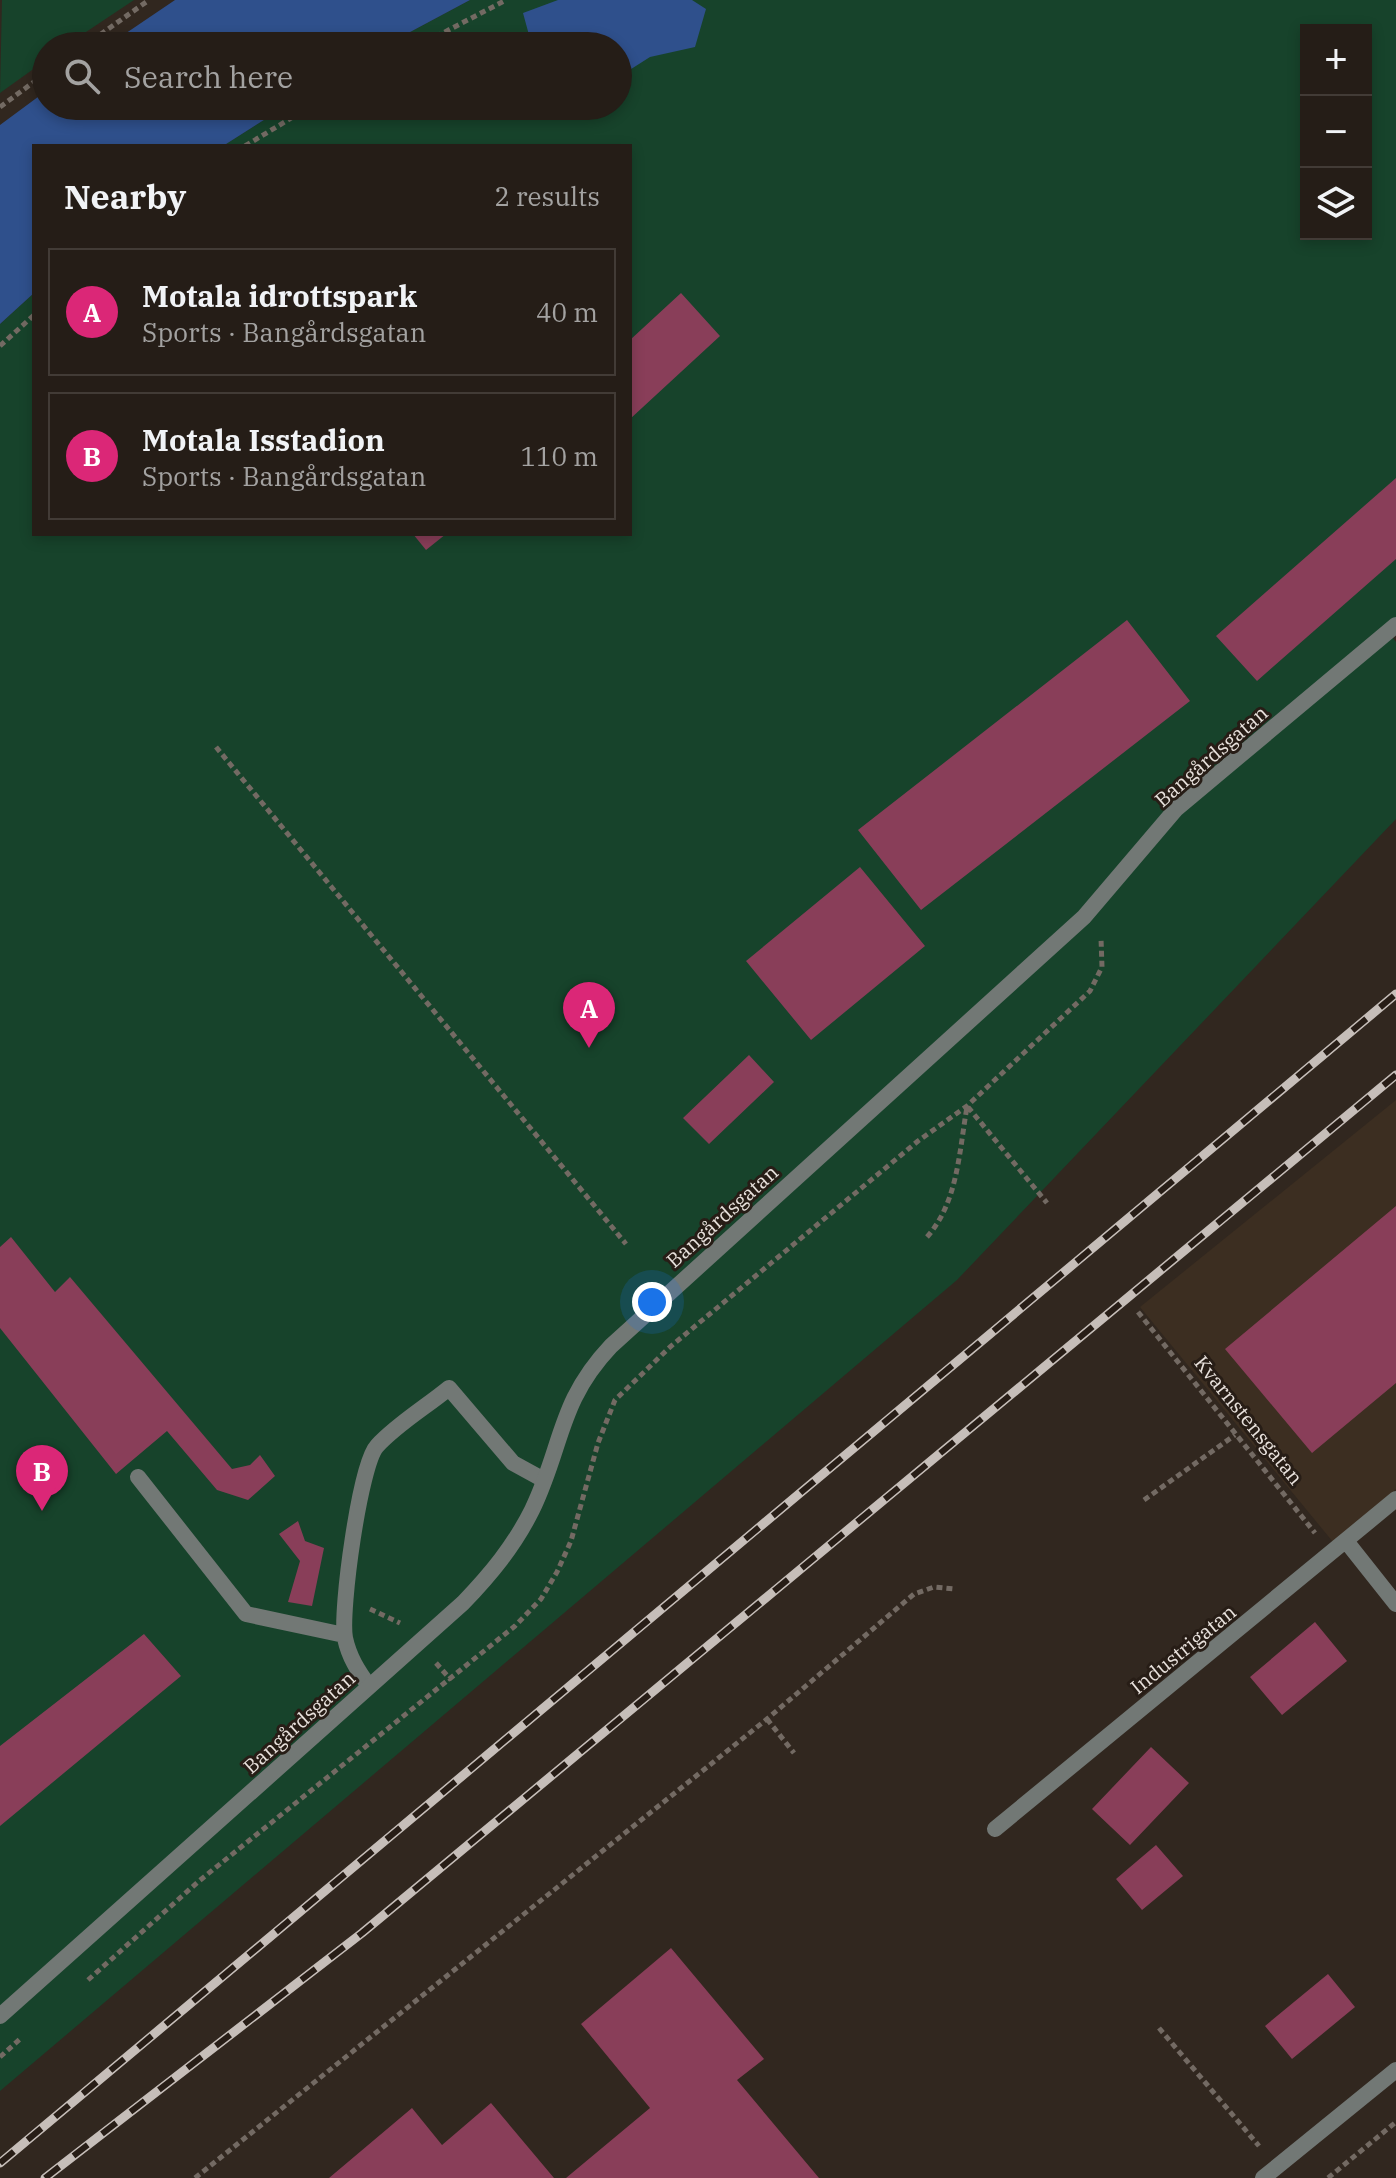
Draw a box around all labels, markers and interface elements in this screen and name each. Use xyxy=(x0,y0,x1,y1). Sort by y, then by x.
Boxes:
map controls xyxy=(1300,24,1372,240)
button: + xyxy=(1300,24,1372,96)
search box xyxy=(32,32,632,120)
icon: search xyxy=(60,54,104,98)
text: Search here xyxy=(124,57,293,96)
button: − xyxy=(1300,96,1372,168)
button: layers xyxy=(1300,168,1372,240)
text: Nearby xyxy=(64,174,186,218)
text: 2 results xyxy=(494,179,600,213)
text: Motala idrottspark xyxy=(142,276,417,315)
text: A xyxy=(83,295,101,329)
text: 40 m xyxy=(536,295,598,329)
text: Sports · Bangårdsgatan xyxy=(142,315,426,349)
text: Motala Isstadion xyxy=(142,420,385,459)
text: B xyxy=(83,439,101,473)
text: 110 m xyxy=(520,439,598,473)
text: Sports · Bangårdsgatan xyxy=(142,459,426,493)
street label: Bangårdsgatan xyxy=(1149,699,1273,813)
pin: A xyxy=(563,982,615,1048)
street label: Bangårdsgatan xyxy=(660,1158,784,1273)
your location xyxy=(632,1282,672,1322)
street label: Kvarnstensgatan xyxy=(1189,1350,1310,1490)
pin: B xyxy=(16,1445,68,1511)
street label: Industrigatan xyxy=(1125,1598,1242,1700)
street label: Bangårdsgatan xyxy=(237,1664,361,1779)

